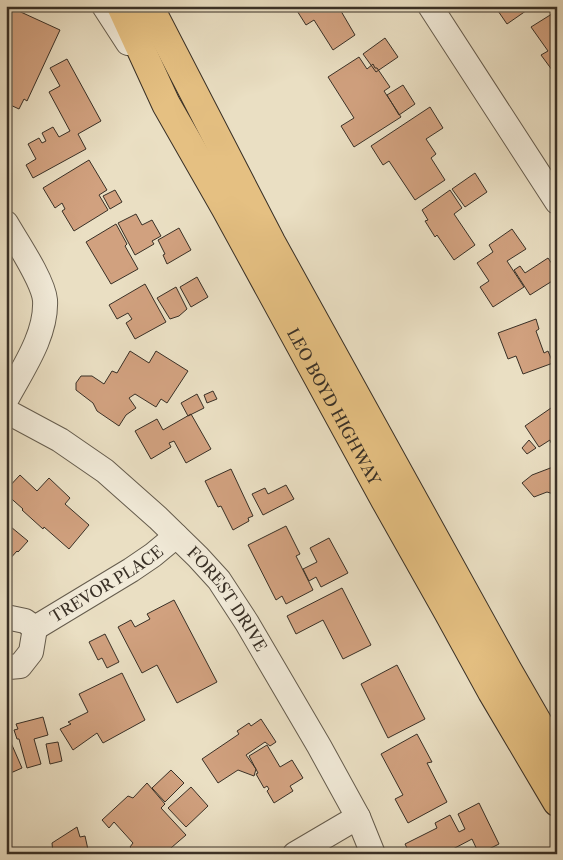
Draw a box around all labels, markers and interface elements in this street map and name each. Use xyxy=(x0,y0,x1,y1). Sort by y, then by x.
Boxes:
street label: LEO BOYD HIGHWAY xyxy=(283,325,385,489)
street label: TREVOR PLACE xyxy=(46,541,167,627)
street label: FOREST DRIVE xyxy=(183,542,271,655)

